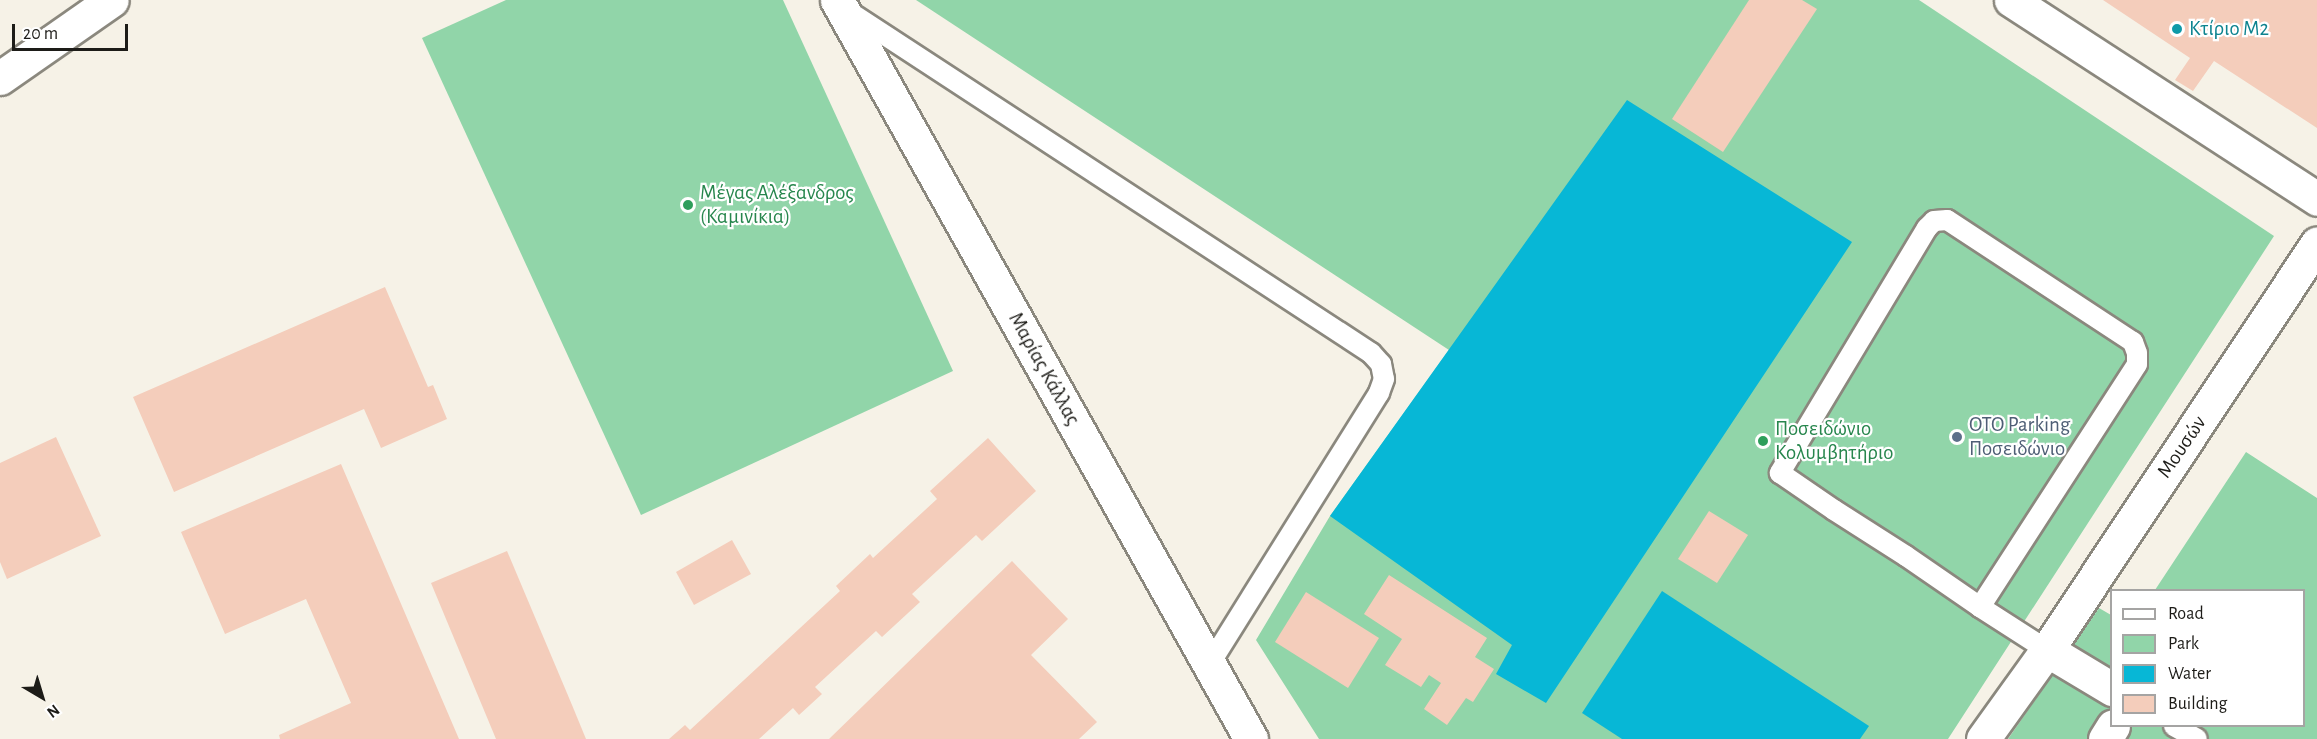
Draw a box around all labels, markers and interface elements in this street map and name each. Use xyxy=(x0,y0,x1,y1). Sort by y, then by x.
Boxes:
scale bar xyxy=(15,12,130,50)
place label: Κτίριο Μ2 xyxy=(2189,16,2269,42)
marker: Κτίριο Μ2 xyxy=(2170,22,2184,36)
text: 20 m xyxy=(23,25,58,43)
place label: Μέγας Αλέξανδρος (Καμινίκια) xyxy=(700,180,854,230)
marker: Μέγας Αλέξανδρος (Καμινίκια) xyxy=(681,198,695,212)
street label: Μαρίας Κάλλας xyxy=(1003,308,1085,430)
street label: Μουσών xyxy=(2152,411,2212,483)
place label: ΟΤΟ Parking Ποσειδώνιο xyxy=(1969,412,2070,462)
place label: Ποσειδώνιο Κολυμβητήριο xyxy=(1775,416,1893,466)
marker: ΟΤΟ Parking Ποσειδώνιο xyxy=(1950,430,1964,444)
marker: Ποσειδώνιο Κολυμβητήριο xyxy=(1756,434,1770,448)
legend xyxy=(2110,589,2305,727)
text: Road xyxy=(2168,605,2204,623)
text: Park xyxy=(2168,635,2199,653)
text: Water xyxy=(2168,665,2211,683)
north arrow xyxy=(12,667,72,727)
text: Building xyxy=(2168,695,2227,713)
text: N xyxy=(44,701,62,721)

